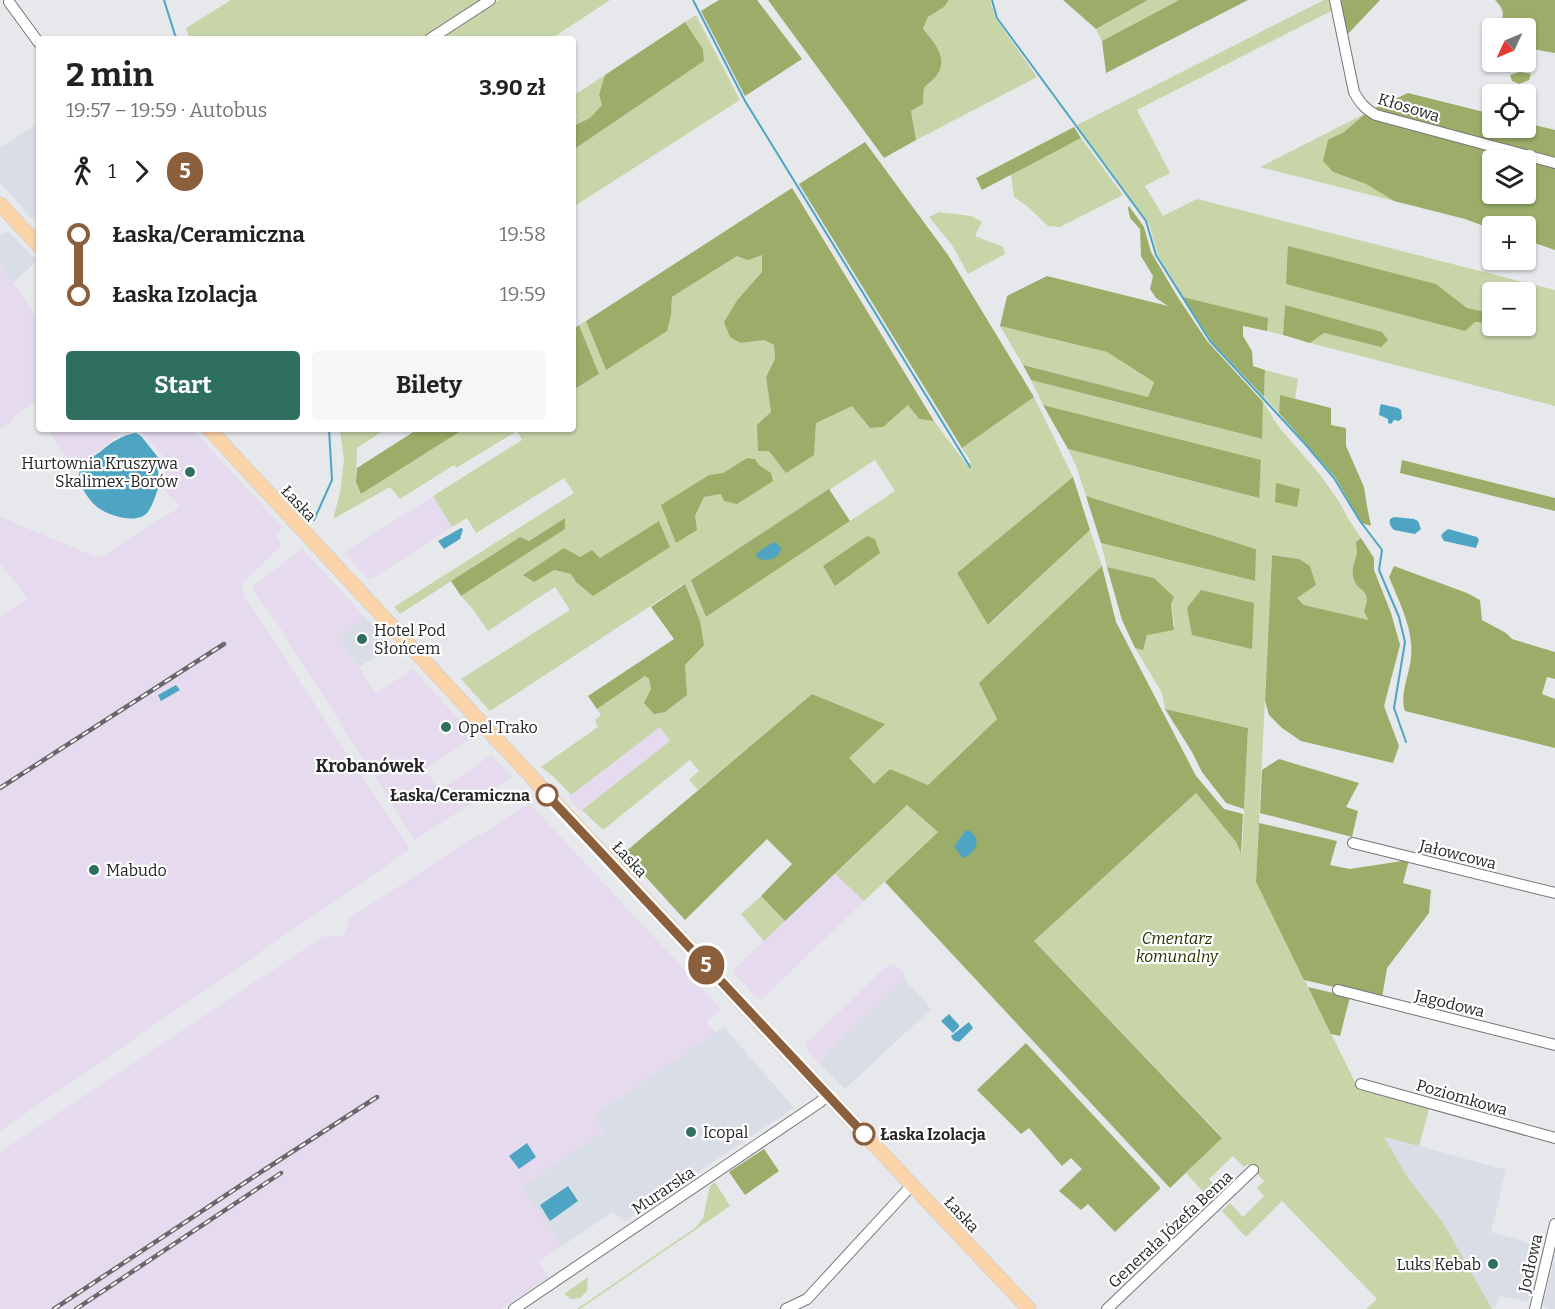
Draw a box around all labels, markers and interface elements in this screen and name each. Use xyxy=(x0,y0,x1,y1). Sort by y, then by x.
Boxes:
north arrow xyxy=(1482,18,1536,72)
map controls xyxy=(1482,18,1536,336)
text: 2 min xyxy=(66,55,154,95)
text: 3.90 zł xyxy=(479,74,546,101)
button: locate xyxy=(1482,84,1536,138)
street label: Kłosowa xyxy=(1376,89,1442,126)
text: 19:57 – 19:59 · Autobus xyxy=(66,98,267,122)
button: layers xyxy=(1482,150,1536,204)
icon: walk xyxy=(66,155,99,188)
icon: forward xyxy=(125,155,158,188)
text: 5 xyxy=(179,158,191,184)
text: 1 xyxy=(108,159,116,183)
button: + xyxy=(1482,216,1536,270)
text: Łaska/Ceramiczna xyxy=(112,221,305,248)
text: 19:58 xyxy=(499,222,546,246)
text: Łaska Izolacja xyxy=(112,281,257,308)
text: 19:59 xyxy=(500,282,546,306)
button: − xyxy=(1482,282,1536,336)
button: Start xyxy=(66,351,300,420)
button: Bilety xyxy=(312,351,546,420)
place label: Hurtownia Kruszywa Skalimex-Borów xyxy=(21,454,178,491)
marker: Hurtownia Kruszywa Skalimex-Borów xyxy=(183,465,197,479)
street label: Łaska xyxy=(277,481,320,526)
place label: Hotel Pod Słońcem xyxy=(374,621,446,658)
marker: Hotel Pod Słońcem xyxy=(355,632,369,646)
place label: Opel Trako xyxy=(458,718,538,737)
marker: Opel Trako xyxy=(439,720,453,734)
district label: Krobanówek xyxy=(315,755,425,777)
marker: Łaska/Ceramiczna xyxy=(536,784,558,806)
place label: Łaska/Ceramiczna xyxy=(390,786,530,805)
street label: Jałowcowa xyxy=(1417,836,1498,873)
street label: Łaska xyxy=(608,837,651,882)
place label: Mabudo xyxy=(106,861,167,880)
marker: Mabudo xyxy=(87,863,101,877)
park label: Cmentarz komunalny xyxy=(1136,929,1219,966)
line badge: 5 xyxy=(686,946,726,984)
text: 5 xyxy=(700,952,712,978)
street label: Jagodowa xyxy=(1412,985,1487,1021)
street label: Poziomkowa xyxy=(1414,1075,1510,1120)
place label: Icopal xyxy=(703,1123,749,1142)
marker: Łaska Izolacja xyxy=(853,1123,875,1145)
marker: Icopal xyxy=(684,1125,698,1139)
place label: Łaska Izolacja xyxy=(880,1125,986,1144)
street label: Murarska xyxy=(628,1162,698,1218)
street label: Generała Józefa Bema xyxy=(1104,1167,1237,1292)
street label: Łaska xyxy=(940,1192,983,1237)
street label: Jodłowa xyxy=(1514,1232,1546,1295)
place label: Luks Kebab xyxy=(1396,1255,1481,1274)
marker: Luks Kebab xyxy=(1486,1257,1500,1271)

